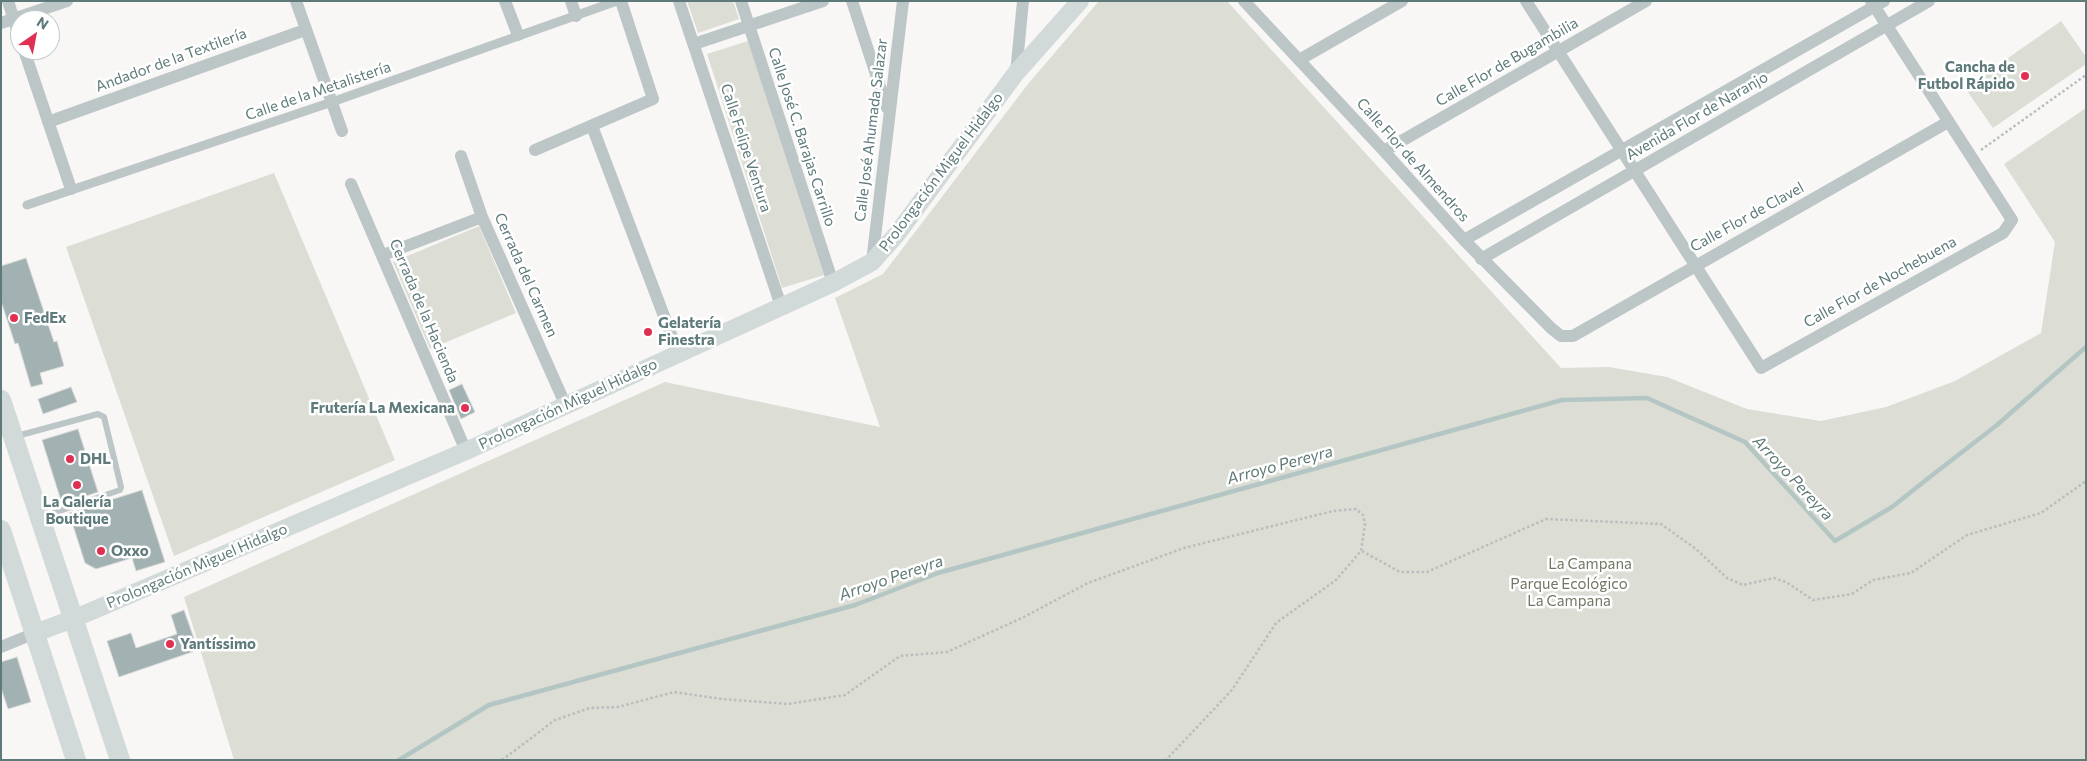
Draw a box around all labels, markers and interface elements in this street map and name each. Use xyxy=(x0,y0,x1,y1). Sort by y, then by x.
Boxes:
north arrow xyxy=(10,10,60,60)
text: N xyxy=(34,13,52,33)
street label: Calle Flor de Bugambilia xyxy=(1433,14,1581,110)
street label: Andador de la Textilería xyxy=(93,24,249,96)
street label: Calle José Ahumada Salazar xyxy=(851,37,891,223)
street label: Calle José C. Barajas Carrillo xyxy=(765,45,839,229)
street label: Calle de la Metalistería xyxy=(243,58,393,124)
place label: Cancha de Futbol Rápido xyxy=(1918,58,2015,93)
street label: Avenida Flor de Naranjo xyxy=(1623,68,1771,164)
marker: Cancha de Futbol Rápido xyxy=(2019,70,2031,82)
street label: Calle Felipe Ventura xyxy=(717,81,775,215)
street label: Prolongación Miguel Hidalgo xyxy=(875,89,1007,255)
street label: Calle Flor de Almendros xyxy=(1353,95,1473,225)
street label: Calle Flor de Clavel xyxy=(1687,178,1807,256)
street label: Cerrada del Carmen xyxy=(490,210,562,340)
street label: Calle Flor de Nochebuena xyxy=(1800,232,1960,332)
street label: Cerrada de la Hacienda xyxy=(386,236,462,386)
place label: FedEx xyxy=(24,309,67,327)
marker: FedEx xyxy=(8,312,20,324)
place label: Gelatería Finestra xyxy=(658,314,721,349)
marker: Gelatería Finestra xyxy=(642,326,654,338)
street label: Prolongación Miguel Hidalgo xyxy=(476,355,660,453)
place label: Frutería La Mexicana xyxy=(310,399,455,417)
marker: Frutería La Mexicana xyxy=(459,402,471,414)
water label: Arroyo Pereyra xyxy=(1749,432,1837,524)
water label: Arroyo Pereyra xyxy=(1225,442,1335,488)
place label: DHL xyxy=(80,450,111,468)
marker: DHL xyxy=(64,453,76,465)
marker: La Galería Boutique xyxy=(71,479,83,491)
place label: La Galería Boutique xyxy=(43,493,111,528)
street label: Prolongación Miguel Hidalgo xyxy=(104,520,290,612)
place label: Oxxo xyxy=(111,542,149,560)
marker: Oxxo xyxy=(95,545,107,557)
water label: Arroyo Pereyra xyxy=(836,551,946,605)
park label: La Campana xyxy=(1548,555,1632,573)
park label: Parque Ecológico La Campana xyxy=(1510,575,1628,610)
place label: Yantíssimo xyxy=(180,635,256,653)
marker: Yantíssimo xyxy=(164,638,176,650)

